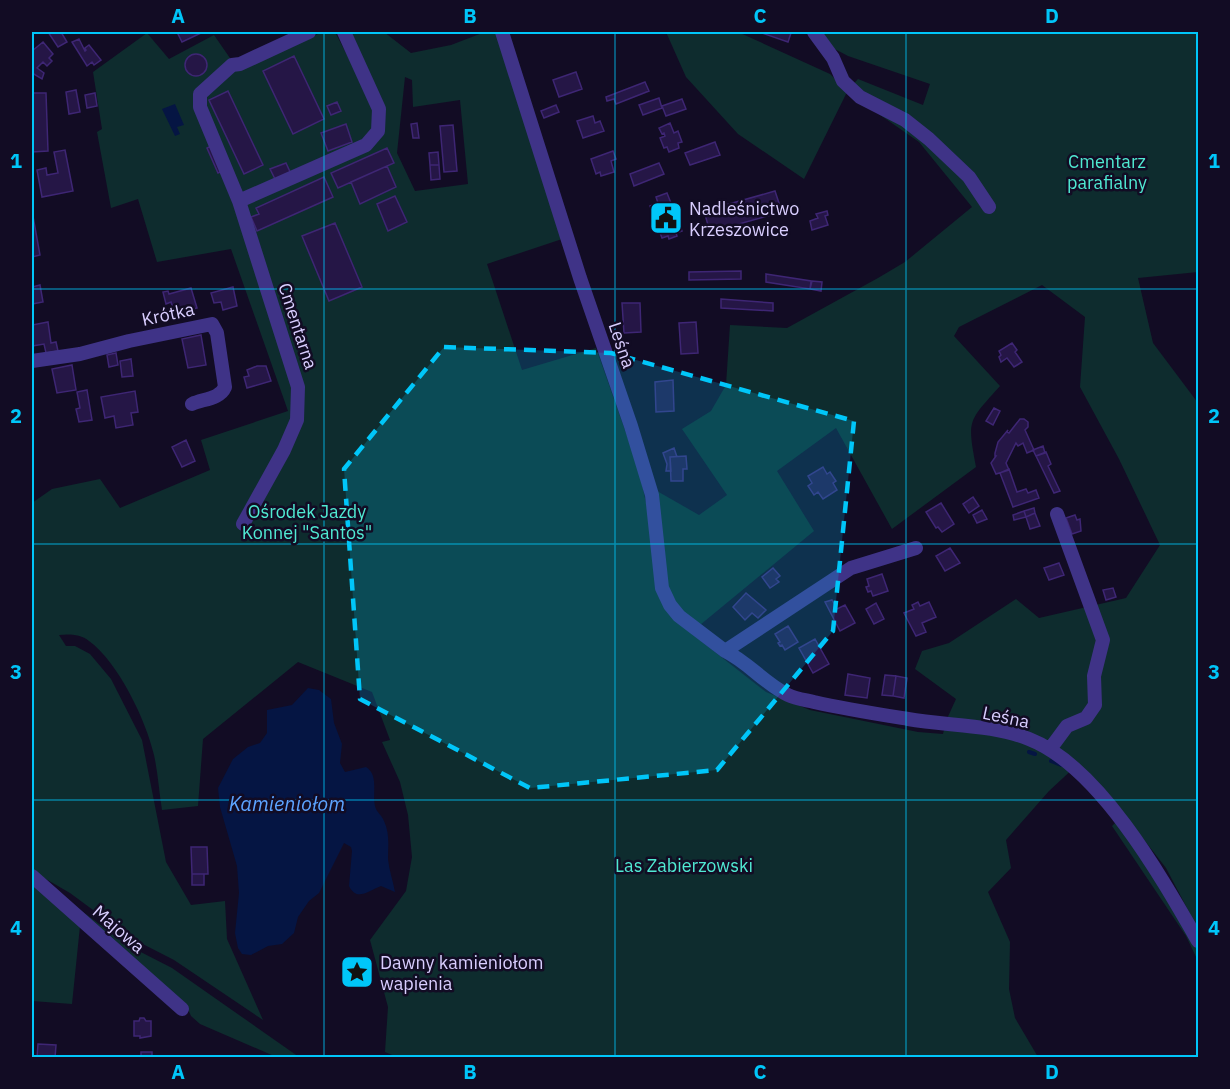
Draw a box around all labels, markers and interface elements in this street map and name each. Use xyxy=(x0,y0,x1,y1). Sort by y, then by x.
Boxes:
text: A xyxy=(171,2,185,29)
text: B xyxy=(463,2,477,29)
text: C xyxy=(753,2,767,29)
text: D xyxy=(1045,2,1059,29)
text: 1 xyxy=(10,147,22,174)
text: 1 xyxy=(1208,147,1220,174)
park label: Cmentarz parafialny xyxy=(1067,150,1147,194)
place label: Nadleśnictwo Krzeszowice xyxy=(689,197,799,241)
public building icon: Nadleśnictwo Krzeszowice xyxy=(648,200,684,236)
street label: Cmentarna xyxy=(273,280,323,372)
street label: Krótka xyxy=(140,297,197,331)
street label: Leśna xyxy=(603,319,641,371)
text: 2 xyxy=(10,402,22,429)
text: 2 xyxy=(1208,402,1220,429)
park label: Ośrodek Jazdy Konnej "Santos" xyxy=(242,500,372,544)
text: 3 xyxy=(10,658,22,685)
text: 3 xyxy=(1208,658,1220,685)
street label: Leśna xyxy=(980,701,1032,733)
water label: Kamieniołom xyxy=(229,790,345,817)
park label: Las Zabierzowski xyxy=(615,854,753,877)
street label: Majowa xyxy=(88,900,150,958)
text: 4 xyxy=(10,914,22,941)
text: 4 xyxy=(1208,914,1220,941)
place label: Dawny kamieniołom wapienia xyxy=(380,951,543,995)
place icon: Dawny kamieniołom wapienia xyxy=(339,954,375,990)
text: A xyxy=(171,1058,185,1085)
text: B xyxy=(463,1058,477,1085)
text: C xyxy=(753,1058,767,1085)
text: D xyxy=(1045,1058,1059,1085)

